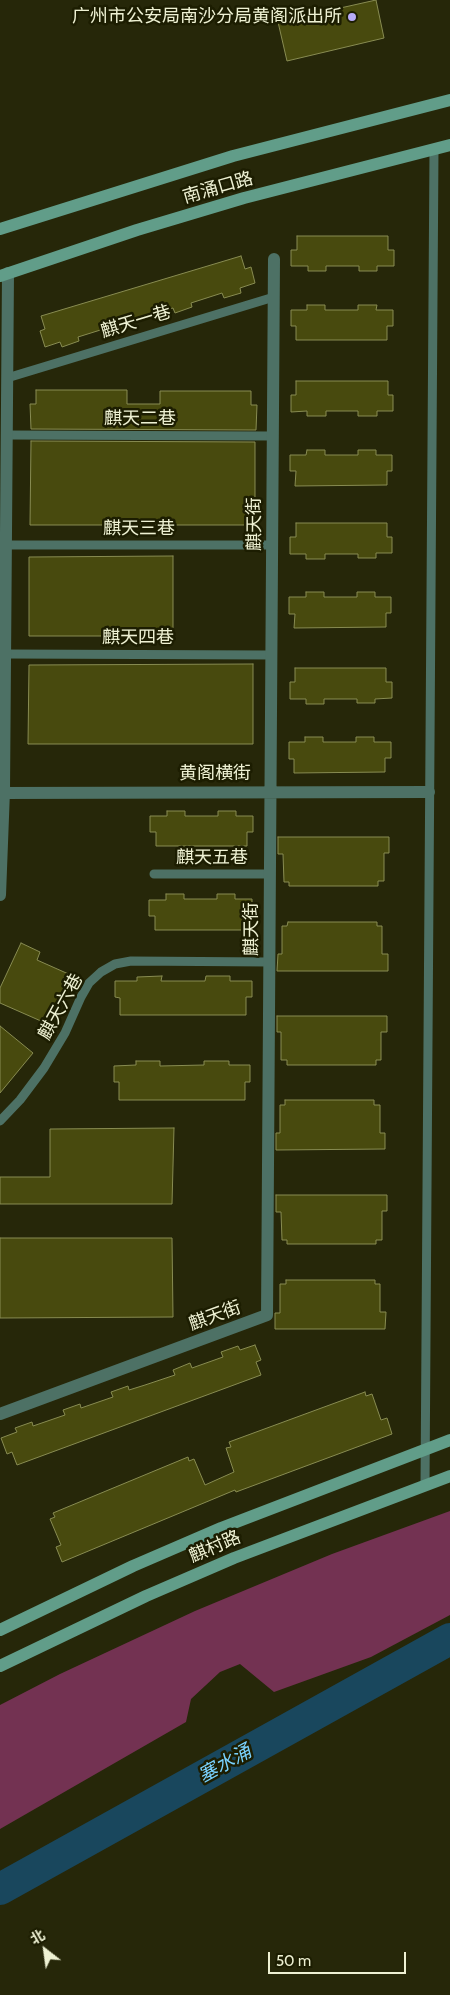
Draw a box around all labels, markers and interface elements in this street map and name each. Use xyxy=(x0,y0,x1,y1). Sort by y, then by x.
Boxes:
place label: 广州市公安局南沙分局黄阁派出所 xyxy=(72,6,342,28)
marker: 广州市公安局南沙分局黄阁派出所 xyxy=(346,11,358,23)
street label: 南涌口路 xyxy=(180,168,256,208)
street label: 麒天一巷 xyxy=(98,301,174,343)
street label: 麒天二巷 xyxy=(104,408,176,430)
street label: 麒天街 xyxy=(244,497,266,551)
street label: 麒天三巷 xyxy=(103,518,175,540)
street label: 麒天四巷 xyxy=(102,627,174,649)
street label: 黄阁横街 xyxy=(179,763,251,785)
street label: 麒天五巷 xyxy=(176,847,248,869)
street label: 麒天街 xyxy=(241,902,263,956)
street label: 麒天六巷 xyxy=(34,970,88,1044)
street label: 麒天街 xyxy=(186,1297,244,1335)
street label: 麒村路 xyxy=(186,1527,244,1567)
water label: 塞水涌 xyxy=(195,1740,255,1788)
north arrow xyxy=(20,1925,70,1975)
text: 北 xyxy=(27,1926,48,1948)
scale bar xyxy=(270,1942,408,1974)
text: 50 m xyxy=(276,1952,311,1970)

